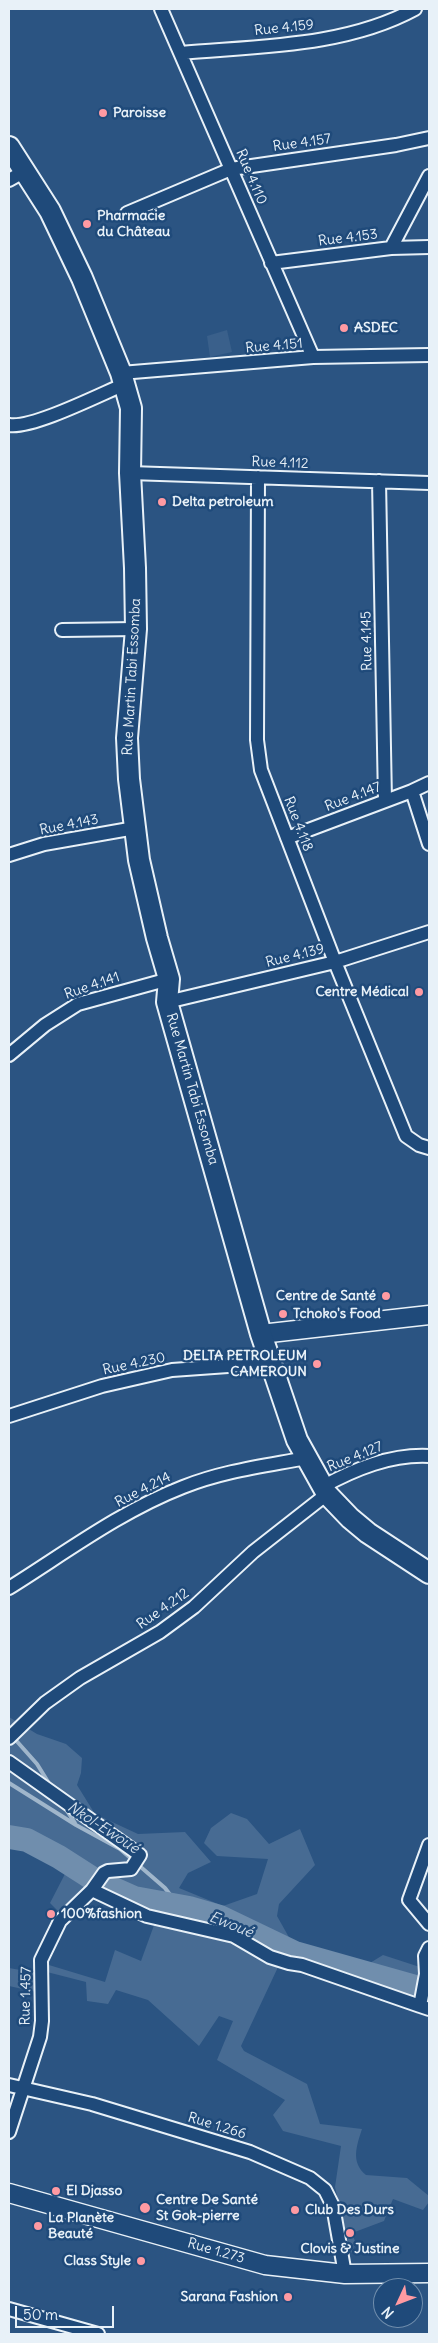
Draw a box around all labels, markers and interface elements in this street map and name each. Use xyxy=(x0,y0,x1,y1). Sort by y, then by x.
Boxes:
street label: Rue 4.159 xyxy=(253,17,315,39)
place label: Paroisse xyxy=(113,105,166,121)
marker: Paroisse xyxy=(97,107,109,119)
street label: Rue 4.157 xyxy=(272,131,332,155)
street label: Rue 4.110 xyxy=(232,147,270,207)
place label: Pharmacie du Château xyxy=(97,208,170,240)
marker: Pharmacie du Château xyxy=(81,218,93,230)
street label: Rue 4.153 xyxy=(317,226,379,250)
place label: ASDEC xyxy=(354,320,398,336)
marker: ASDEC xyxy=(338,322,350,334)
street label: Rue 4.151 xyxy=(245,335,303,357)
street label: Rue 4.112 xyxy=(251,454,309,472)
place label: Delta petroleum xyxy=(172,494,273,510)
marker: Delta petroleum xyxy=(156,496,168,508)
street label: Rue Martin Tabi Essomba xyxy=(119,598,145,756)
street label: Rue 4.145 xyxy=(358,611,376,671)
street label: Rue 4.147 xyxy=(323,779,383,815)
street label: Rue 4.118 xyxy=(280,794,316,854)
street label: Rue 4.143 xyxy=(38,811,100,839)
street label: Rue 4.139 xyxy=(264,941,326,971)
street label: Rue 4.141 xyxy=(62,969,122,1003)
place label: Centre Médical xyxy=(315,984,409,1000)
marker: Centre Médical xyxy=(413,986,425,998)
street label: Rue Martin Tabi Essomba xyxy=(162,1011,222,1167)
place label: Centre de Santé xyxy=(276,1288,376,1304)
marker: Centre de Santé xyxy=(380,1290,392,1302)
place label: Tchoko's Food xyxy=(293,1306,381,1322)
marker: Tchoko's Food xyxy=(277,1308,289,1320)
place label: DELTA PETROLEUM CAMEROUN xyxy=(183,1348,307,1380)
street label: Rue 4.230 xyxy=(101,1349,167,1379)
marker: DELTA PETROLEUM CAMEROUN xyxy=(311,1358,323,1370)
street label: Rue 4.127 xyxy=(325,1438,385,1476)
street label: Rue 4.214 xyxy=(112,1469,174,1511)
street label: Rue 4.212 xyxy=(134,1585,192,1633)
water label: Nkol-Ewoué xyxy=(64,1798,142,1858)
place label: 100%fashion xyxy=(61,1906,142,1922)
marker: 100%fashion xyxy=(45,1908,57,1920)
water label: Ewoué xyxy=(206,1908,256,1942)
street label: Rue 1.457 xyxy=(17,1966,35,2026)
street label: Rue 1.266 xyxy=(186,2109,248,2143)
place label: El Djasso xyxy=(66,2183,122,2199)
marker: El Djasso xyxy=(50,2185,62,2197)
place label: Centre De Santé St Gok-pierre xyxy=(156,2192,258,2224)
marker: Centre De Santé St Gok-pierre xyxy=(138,2201,152,2215)
place label: Club Des Durs xyxy=(305,2202,394,2218)
marker: Club Des Durs xyxy=(289,2204,301,2216)
place label: La Planète Beauté xyxy=(48,2210,114,2242)
marker: La Planète Beauté xyxy=(32,2220,44,2232)
marker: Clovis & Justine xyxy=(344,2227,356,2239)
street label: Rue 1.273 xyxy=(185,2235,247,2267)
place label: Clovis & Justine xyxy=(300,2241,400,2257)
place label: Class Style xyxy=(64,2253,131,2269)
marker: Class Style xyxy=(135,2255,147,2267)
north arrow xyxy=(373,2278,423,2328)
place label: Sarana Fashion xyxy=(180,2289,278,2305)
marker: Sarana Fashion xyxy=(282,2291,294,2303)
scale bar xyxy=(18,2296,116,2328)
text: N xyxy=(378,2303,398,2322)
text: 50 m xyxy=(23,2305,58,2324)

